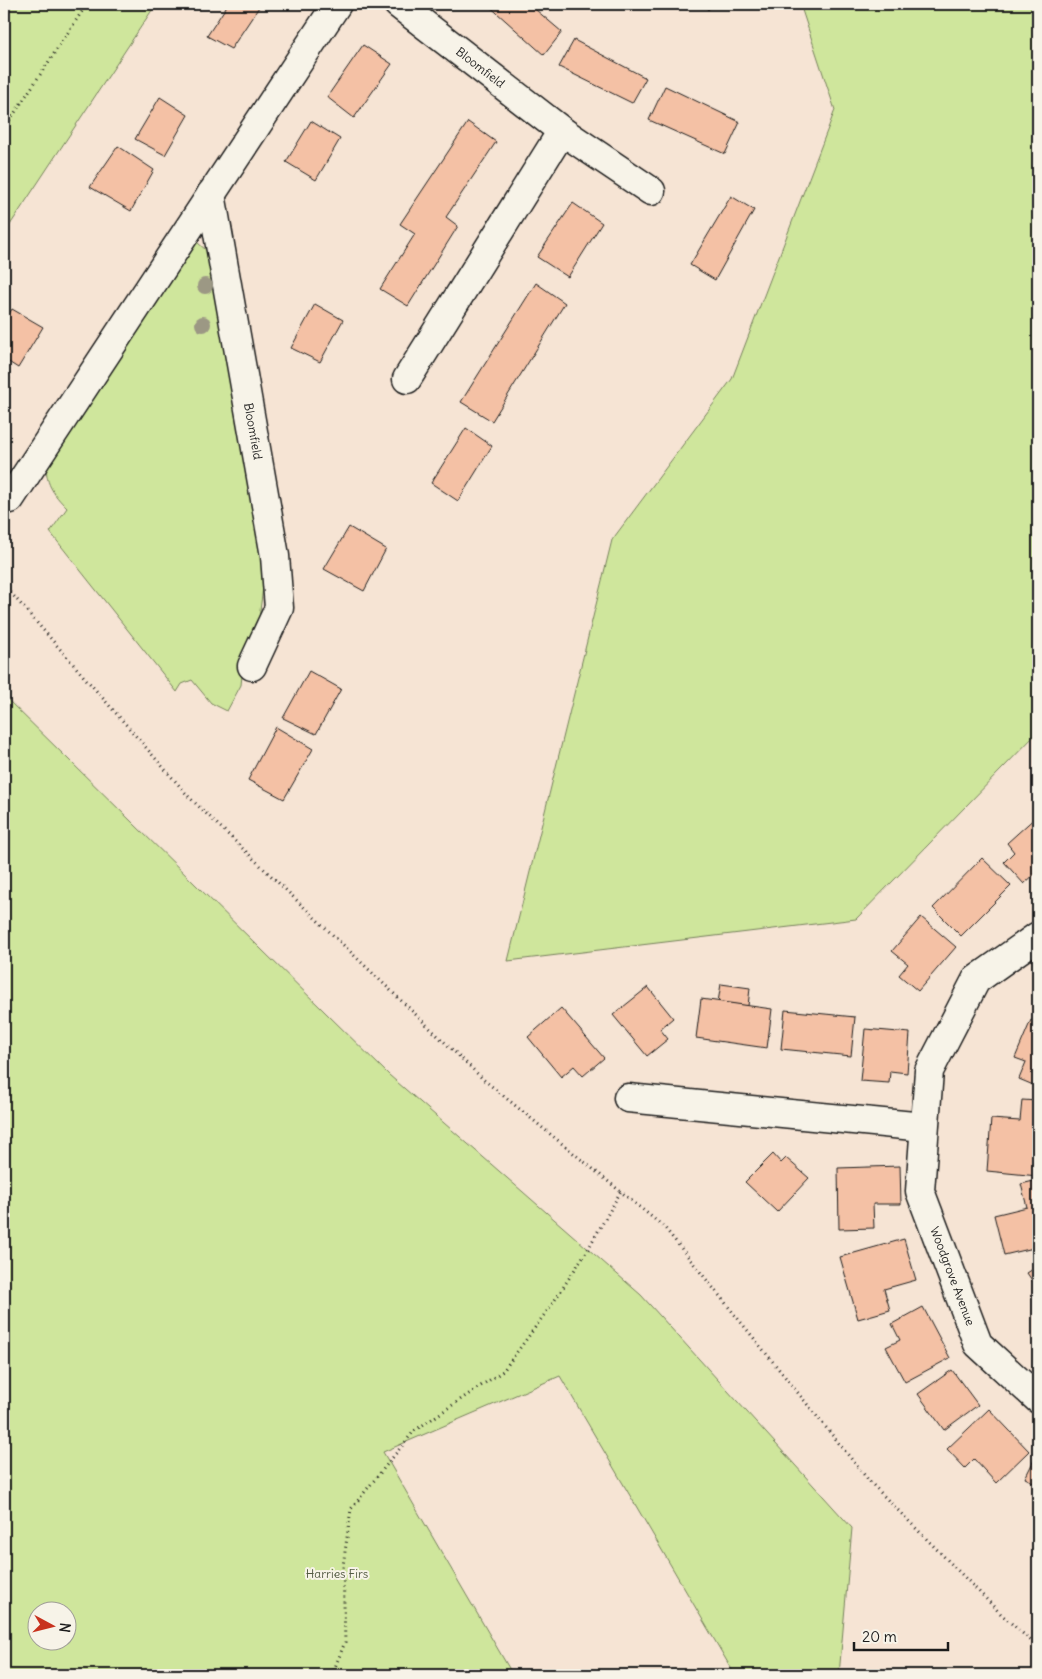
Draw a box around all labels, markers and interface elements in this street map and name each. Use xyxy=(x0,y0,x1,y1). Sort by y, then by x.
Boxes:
street label: Bloomfield xyxy=(453,44,508,91)
street label: Bloomfield xyxy=(241,402,266,461)
street label: Woodgrove Avenue xyxy=(927,1224,978,1328)
park label: Harries Firs xyxy=(306,1566,368,1581)
north arrow xyxy=(28,1602,78,1652)
scale bar xyxy=(854,1619,948,1651)
text: N xyxy=(55,1622,74,1633)
text: 20 m xyxy=(862,1627,897,1646)

